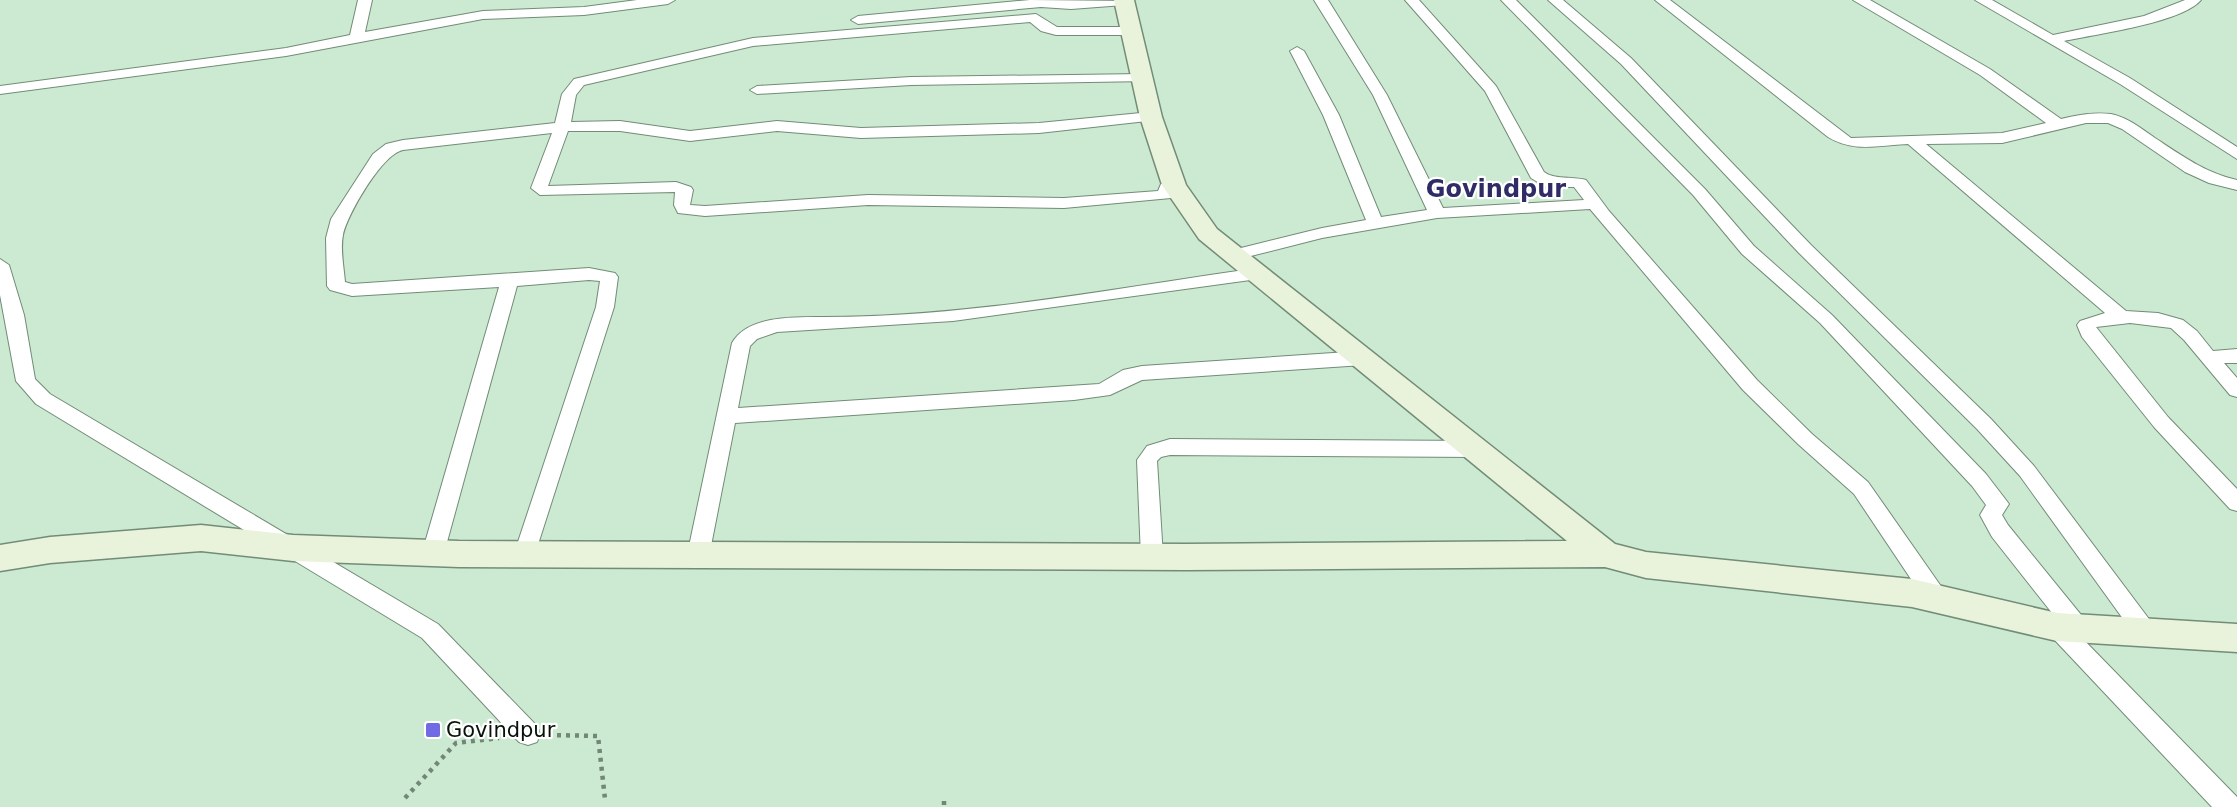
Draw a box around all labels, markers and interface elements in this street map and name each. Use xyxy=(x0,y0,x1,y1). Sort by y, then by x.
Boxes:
district label: Govindpur xyxy=(1426,175,1566,203)
place label: Govindpur xyxy=(446,718,556,742)
marker: Govindpur xyxy=(424,721,442,739)

